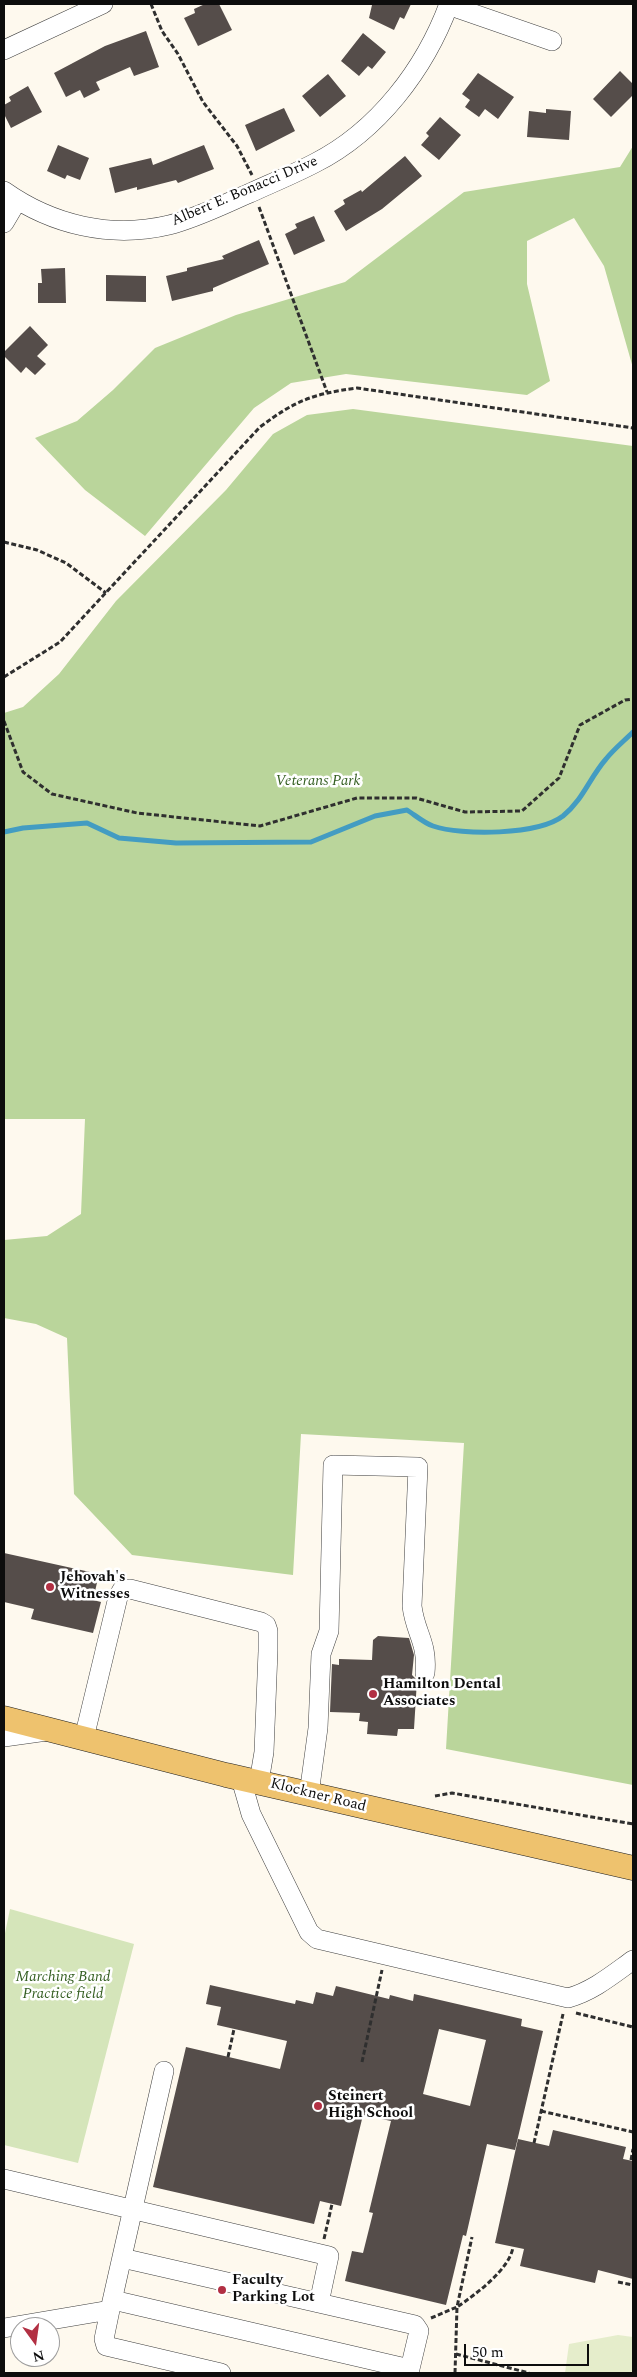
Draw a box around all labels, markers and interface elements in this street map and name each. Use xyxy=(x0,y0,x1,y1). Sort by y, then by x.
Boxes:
street label: Albert E. Bonacci Drive xyxy=(169,153,321,231)
park label: Veterans Park xyxy=(275,773,361,791)
place label: Jehovah's Witnesses xyxy=(60,1569,130,1604)
marker: Jehovah's Witnesses xyxy=(44,1581,56,1593)
place label: Hamilton Dental Associates xyxy=(383,1676,501,1711)
marker: Hamilton Dental Associates xyxy=(367,1688,379,1700)
street label: Klockner Road xyxy=(268,1775,368,1817)
park label: Marching Band Practice field xyxy=(15,1969,111,2004)
place label: Steinert High School xyxy=(328,2088,413,2123)
marker: Steinert High School xyxy=(312,2100,324,2112)
place label: Faculty Parking Lot xyxy=(232,2272,315,2307)
marker: Faculty Parking Lot xyxy=(216,2284,228,2296)
north arrow xyxy=(10,2317,60,2367)
scale bar xyxy=(467,2334,592,2366)
text: 50 m xyxy=(472,2341,504,2364)
text: N xyxy=(30,2344,47,2368)

